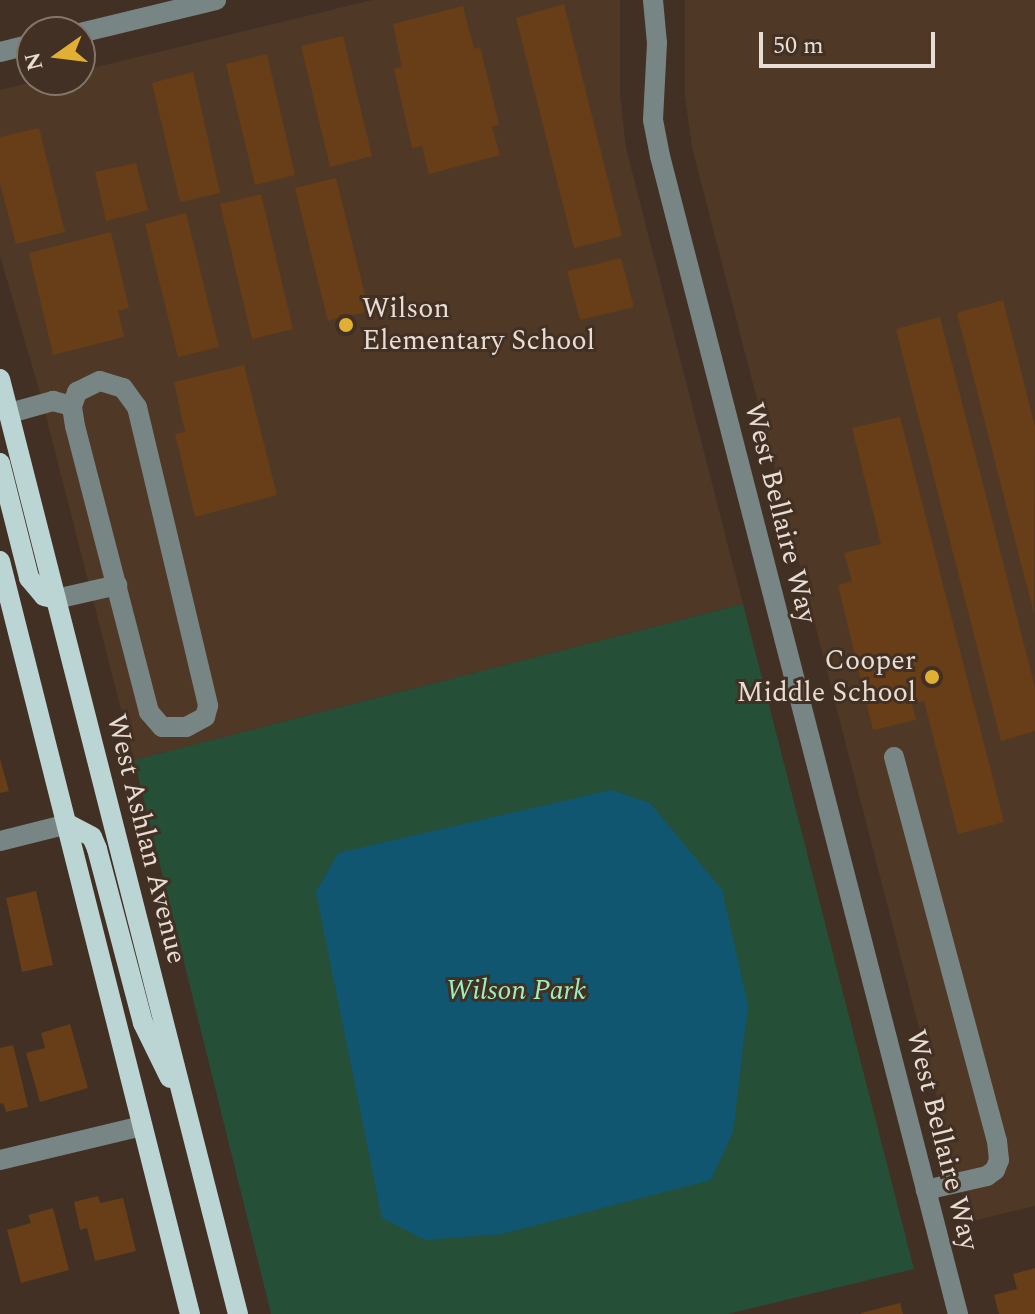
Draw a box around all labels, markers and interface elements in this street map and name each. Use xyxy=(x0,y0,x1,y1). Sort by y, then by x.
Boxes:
north arrow xyxy=(16,16,96,96)
scale bar xyxy=(763,16,939,66)
text: 50 m xyxy=(773,28,824,64)
text: N xyxy=(16,49,52,74)
place label: Wilson Elementary School xyxy=(362,292,595,358)
marker: Wilson Elementary School xyxy=(337,316,355,334)
street label: West Bellaire Way xyxy=(736,399,824,627)
place label: Cooper Middle School xyxy=(737,644,916,710)
marker: Cooper Middle School xyxy=(923,668,941,686)
street label: West Ashlan Avenue xyxy=(99,711,193,967)
park label: Wilson Park xyxy=(446,974,586,1008)
street label: West Bellaire Way xyxy=(898,1026,986,1254)

